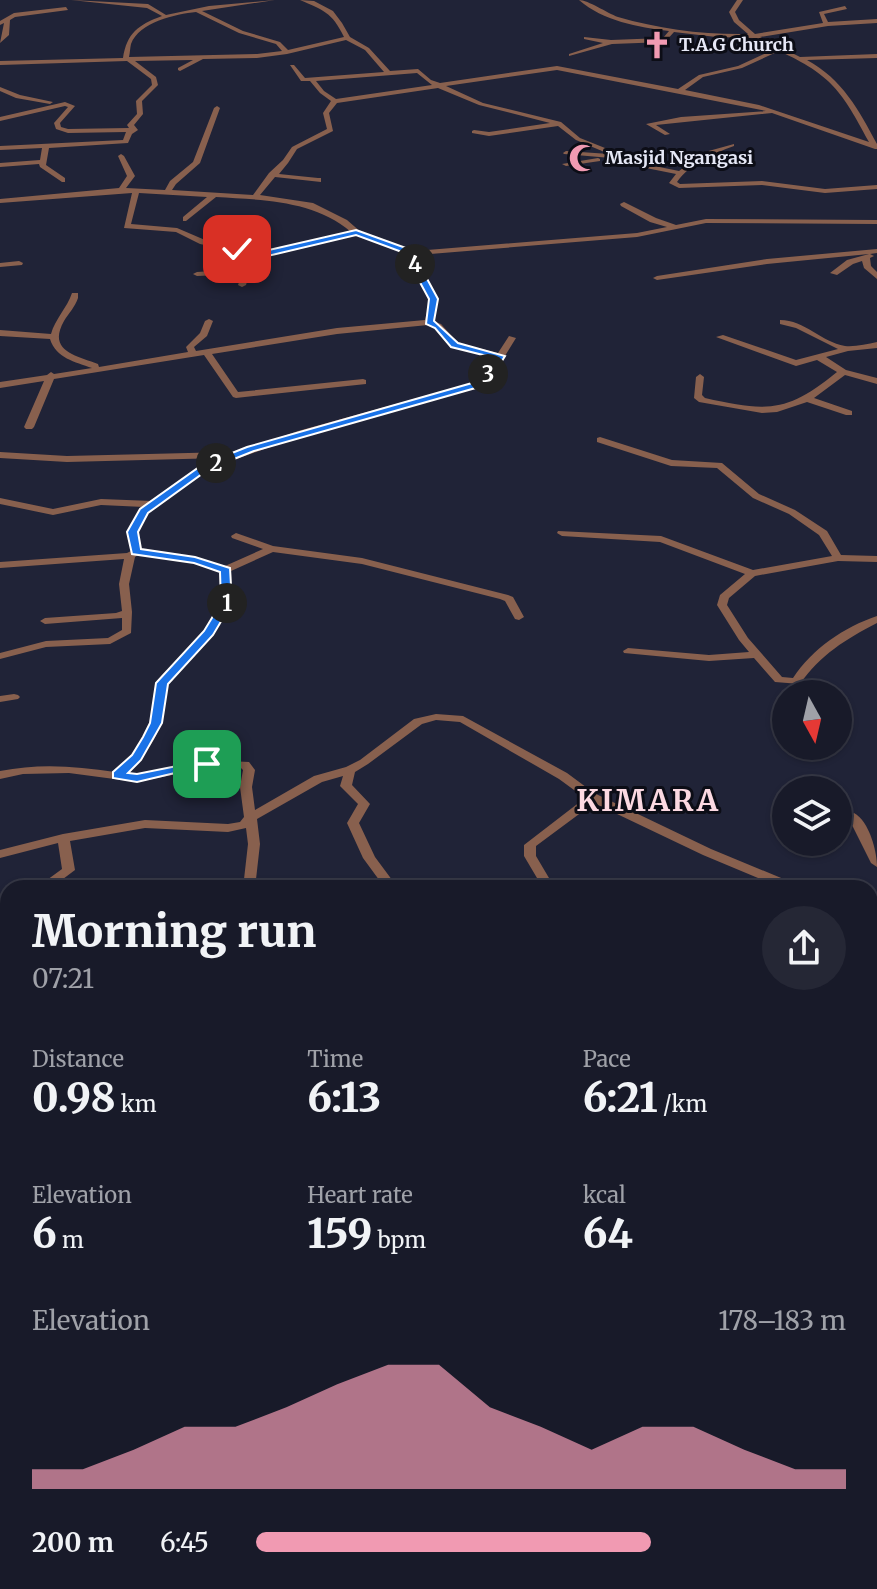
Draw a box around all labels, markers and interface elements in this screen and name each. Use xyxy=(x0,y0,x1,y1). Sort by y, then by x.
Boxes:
church icon: T.A.G Church xyxy=(642,30,672,60)
place label: T.A.G Church xyxy=(679,33,794,56)
mosque icon: Masjid Ngangasi xyxy=(568,143,598,173)
place label: Masjid Ngangasi xyxy=(605,146,753,169)
pin xyxy=(203,215,271,283)
icon: check xyxy=(215,227,259,271)
pin: 4 xyxy=(395,244,435,284)
text: 4 xyxy=(408,250,422,278)
pin: 3 xyxy=(468,354,508,394)
text: 3 xyxy=(482,360,494,388)
pin: 2 xyxy=(196,443,236,483)
text: 2 xyxy=(210,449,222,477)
pin: 1 xyxy=(207,583,247,623)
text: 1 xyxy=(222,589,232,617)
north arrow xyxy=(772,680,852,760)
map controls xyxy=(772,680,852,856)
pin xyxy=(173,730,241,798)
icon: arrive xyxy=(185,742,229,786)
button: layers xyxy=(772,776,852,856)
district label: KIMARA xyxy=(576,781,720,819)
text: Morning run xyxy=(32,904,316,959)
button: share xyxy=(762,906,846,990)
text: 07:21 xyxy=(32,962,94,995)
text: Distance xyxy=(32,1045,124,1073)
text: Time xyxy=(307,1045,363,1073)
text: Pace xyxy=(583,1045,631,1073)
text: 0.98 xyxy=(32,1073,116,1123)
text: 6:13 xyxy=(307,1073,381,1123)
text: 6:21 xyxy=(583,1073,658,1123)
text: km xyxy=(116,1090,157,1118)
text: /km xyxy=(658,1090,707,1118)
text: Elevation xyxy=(32,1181,132,1209)
text: Heart rate xyxy=(307,1181,413,1209)
text: kcal xyxy=(583,1181,626,1209)
text: 6 xyxy=(32,1209,57,1259)
text: 159 xyxy=(307,1209,372,1259)
text: 64 xyxy=(583,1209,633,1259)
text: m xyxy=(57,1226,84,1254)
text: bpm xyxy=(372,1226,426,1254)
text: Elevation xyxy=(32,1304,150,1337)
text: 178–183 m xyxy=(718,1304,846,1337)
text: 200 m xyxy=(32,1526,114,1559)
text: 6:45 xyxy=(160,1526,209,1559)

